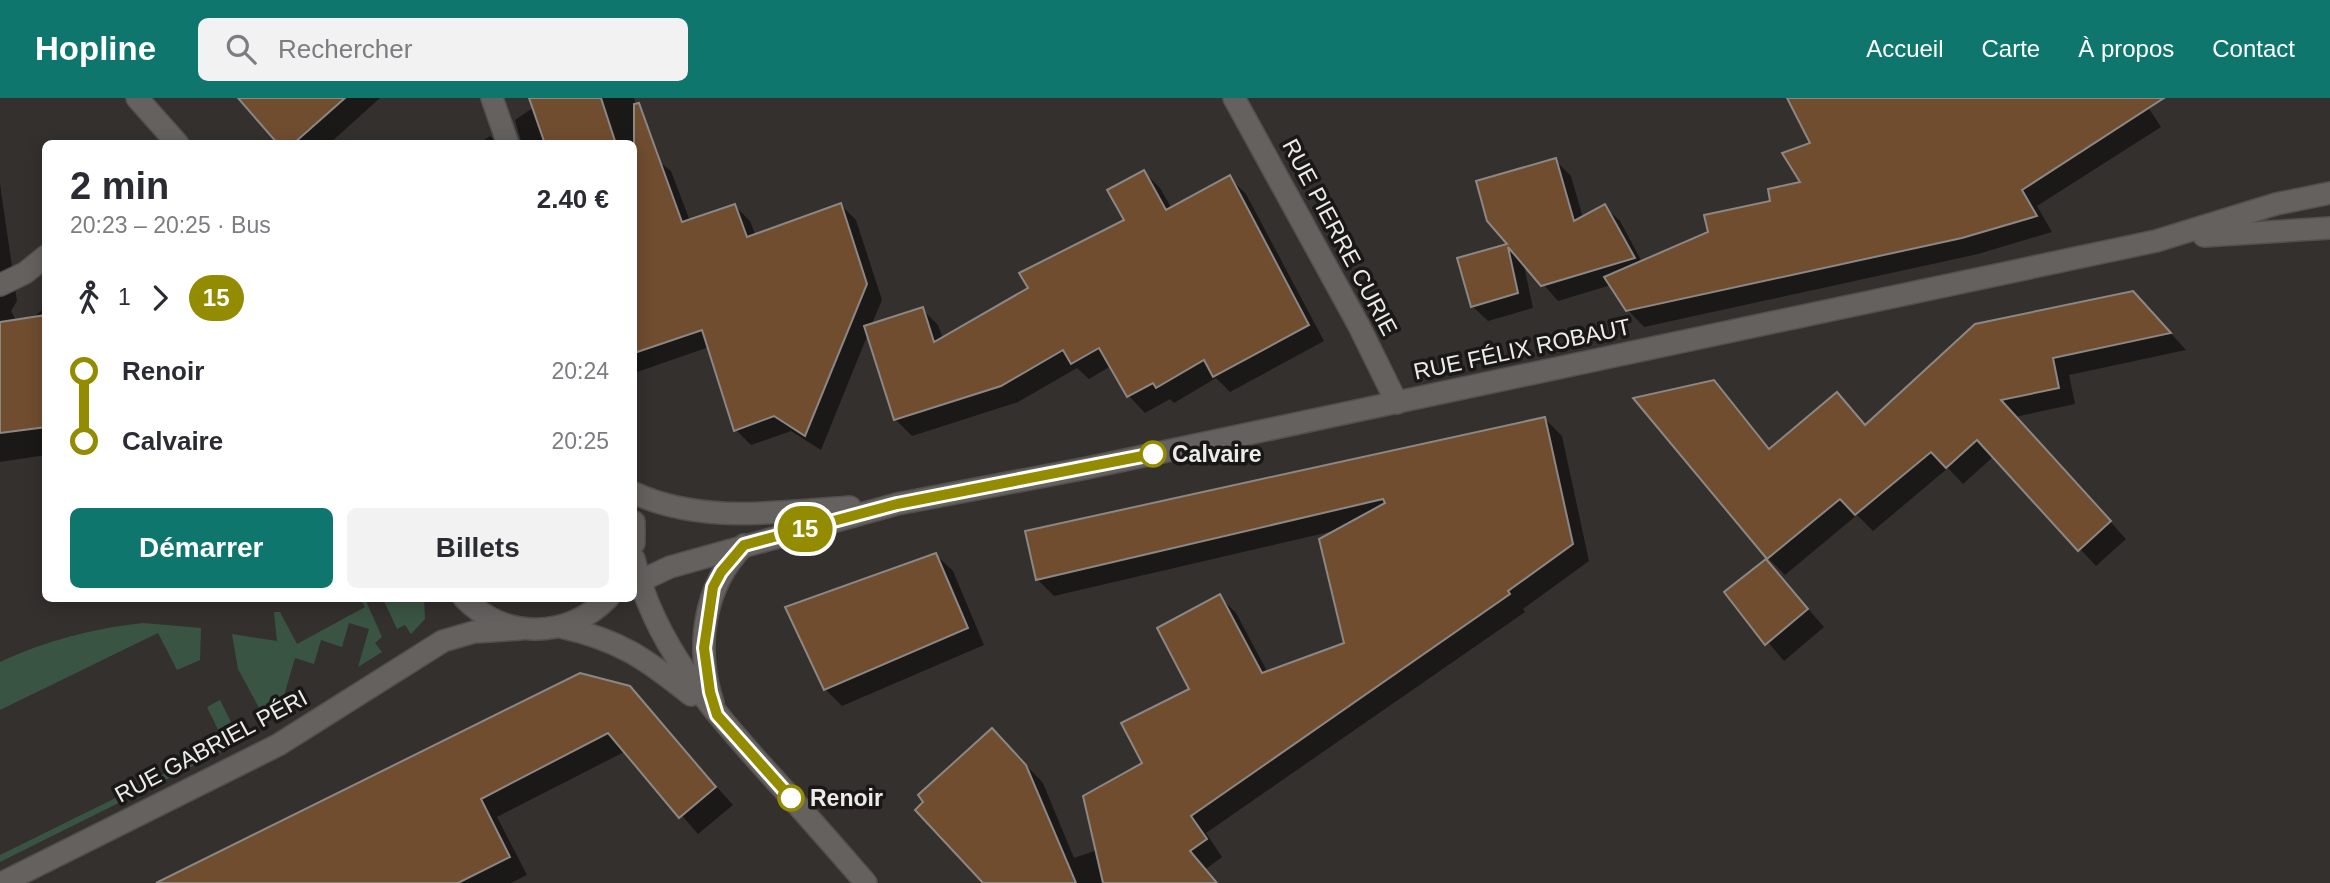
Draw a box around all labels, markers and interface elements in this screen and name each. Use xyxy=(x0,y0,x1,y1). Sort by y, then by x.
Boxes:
search box xyxy=(198,18,688,81)
text: Hopline xyxy=(35,30,156,67)
icon: search xyxy=(222,30,260,68)
text: Rechercher xyxy=(278,34,412,64)
text: Accueil xyxy=(1866,35,1944,62)
text: Carte xyxy=(1982,35,2040,62)
text: À propos xyxy=(2078,35,2174,62)
text: Contact xyxy=(2212,35,2295,62)
street label: RUE PIERRE CURIE xyxy=(1277,134,1403,340)
text: 2 min xyxy=(70,165,169,207)
text: 2.40 € xyxy=(537,184,609,214)
text: 20:23 – 20:25 · Bus xyxy=(70,212,271,238)
icon: walk xyxy=(70,279,108,317)
icon: forward xyxy=(141,279,179,317)
text: 1 xyxy=(118,284,131,310)
text: 15 xyxy=(203,284,230,311)
street label: RUE FÉLIX ROBAUT xyxy=(1411,313,1633,385)
text: Renoir xyxy=(122,356,204,386)
text: 20:24 xyxy=(551,358,609,384)
text: Calvaire xyxy=(122,426,223,456)
text: 20:25 xyxy=(551,428,609,454)
marker: Calvaire xyxy=(1140,441,1166,467)
place label: Calvaire xyxy=(1172,441,1262,467)
line badge: 15 xyxy=(774,506,836,552)
button: Démarrer xyxy=(70,508,333,588)
button: Billets xyxy=(347,508,609,588)
text: 15 xyxy=(792,515,818,542)
street label: RUE GABRIEL PÉRI xyxy=(110,684,312,808)
marker: Renoir xyxy=(778,785,804,811)
place label: Renoir xyxy=(810,785,883,811)

